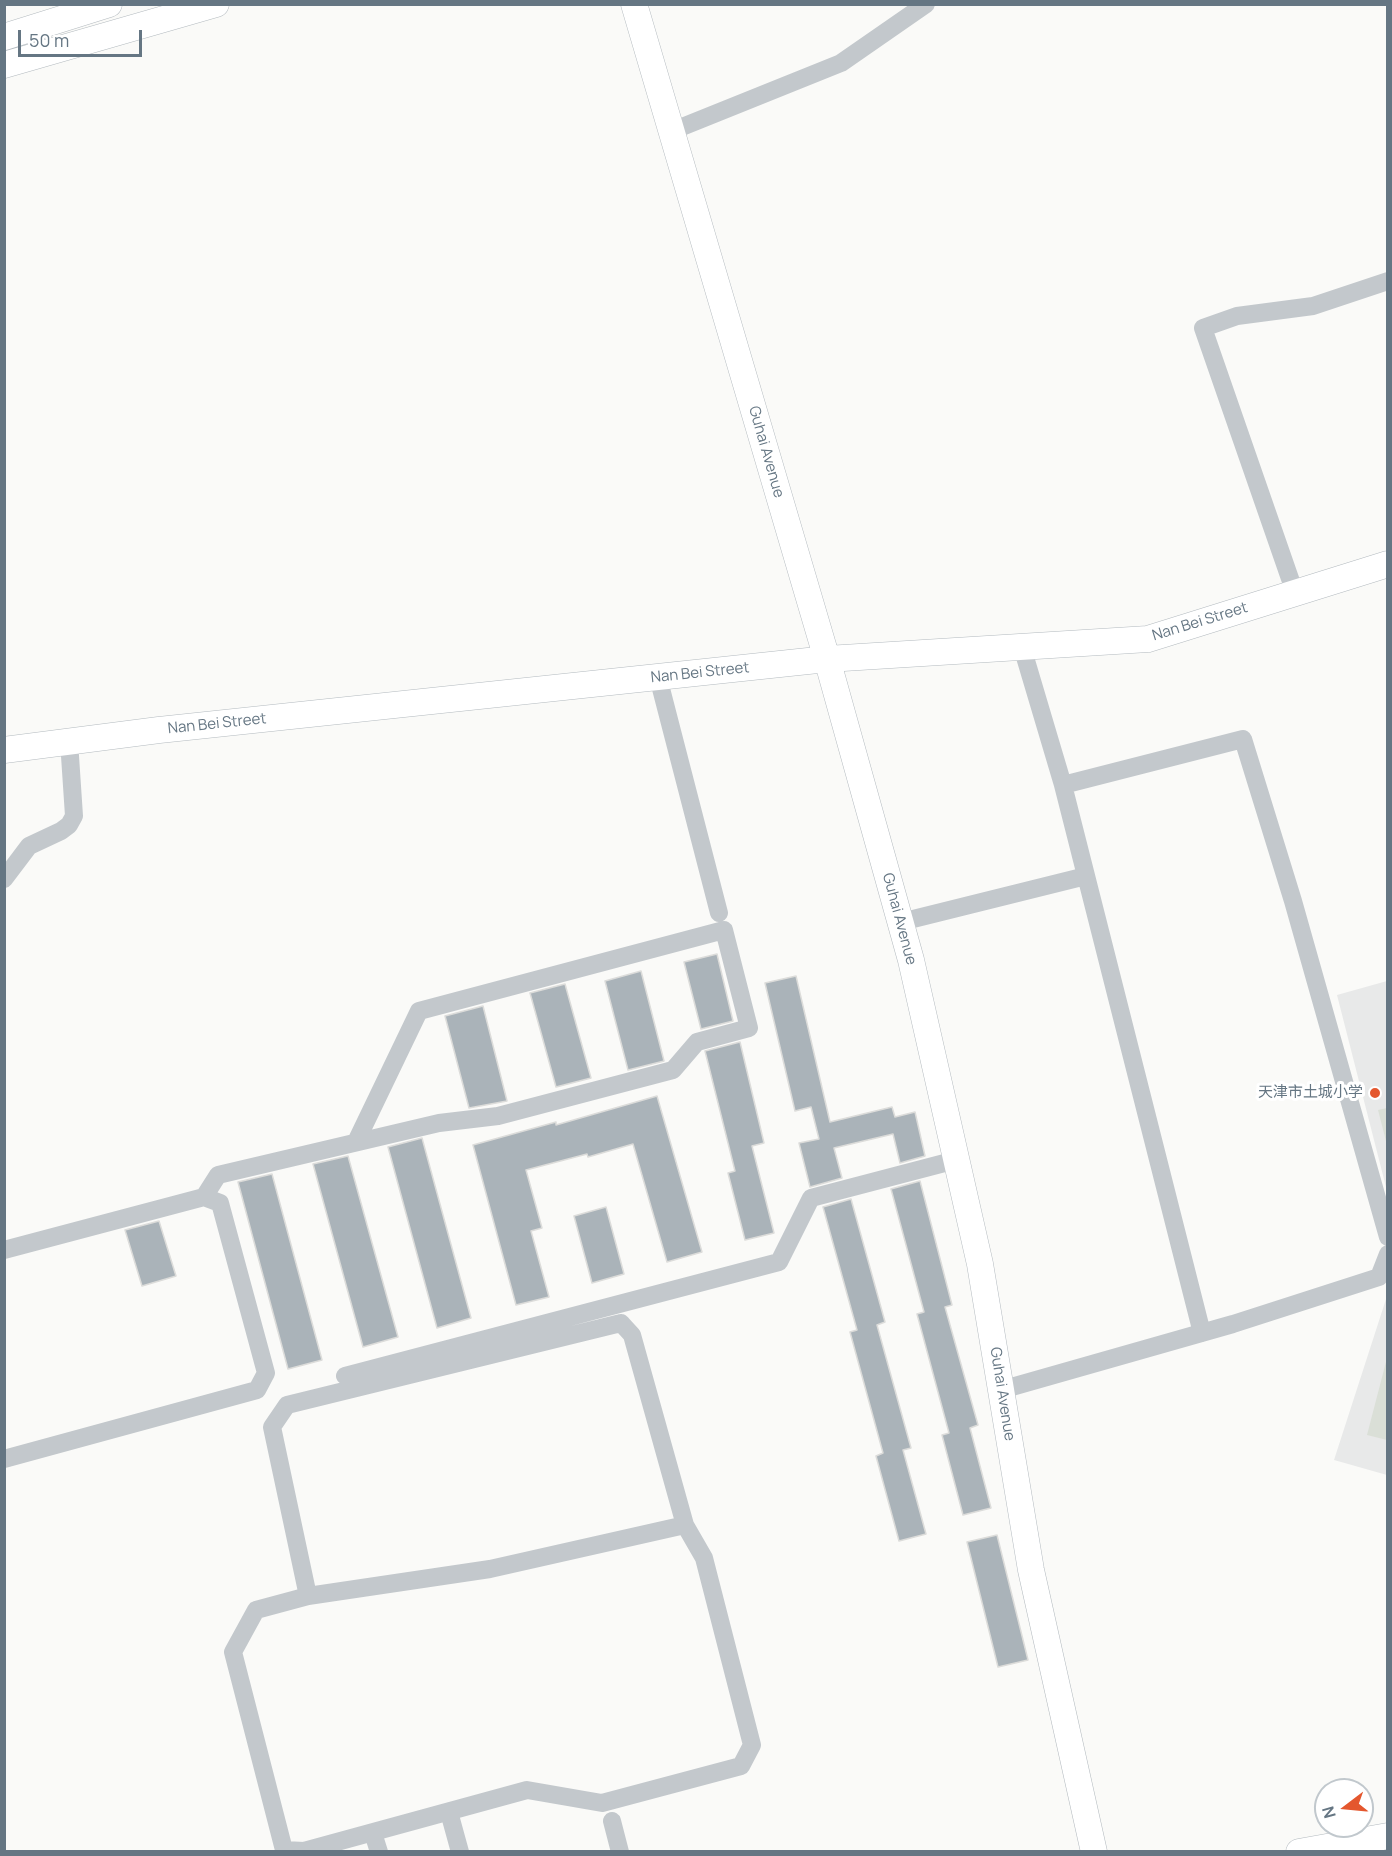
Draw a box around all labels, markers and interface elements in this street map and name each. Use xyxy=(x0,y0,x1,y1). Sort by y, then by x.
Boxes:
scale bar xyxy=(21,18,146,56)
text: 50 m xyxy=(29,28,69,52)
street label: Guhai Avenue xyxy=(744,404,788,500)
street label: Nan Bei Street xyxy=(1150,599,1250,645)
street label: Nan Bei Street xyxy=(650,659,750,687)
street label: Nan Bei Street xyxy=(167,710,267,738)
street label: Guhai Avenue xyxy=(878,871,920,967)
place label: 天津市土城小学 xyxy=(1258,1084,1363,1102)
marker: 天津市土城小学 xyxy=(1368,1086,1382,1100)
street label: Guhai Avenue xyxy=(986,1346,1018,1442)
north arrow xyxy=(1314,1778,1374,1838)
text: N xyxy=(1316,1804,1341,1821)

